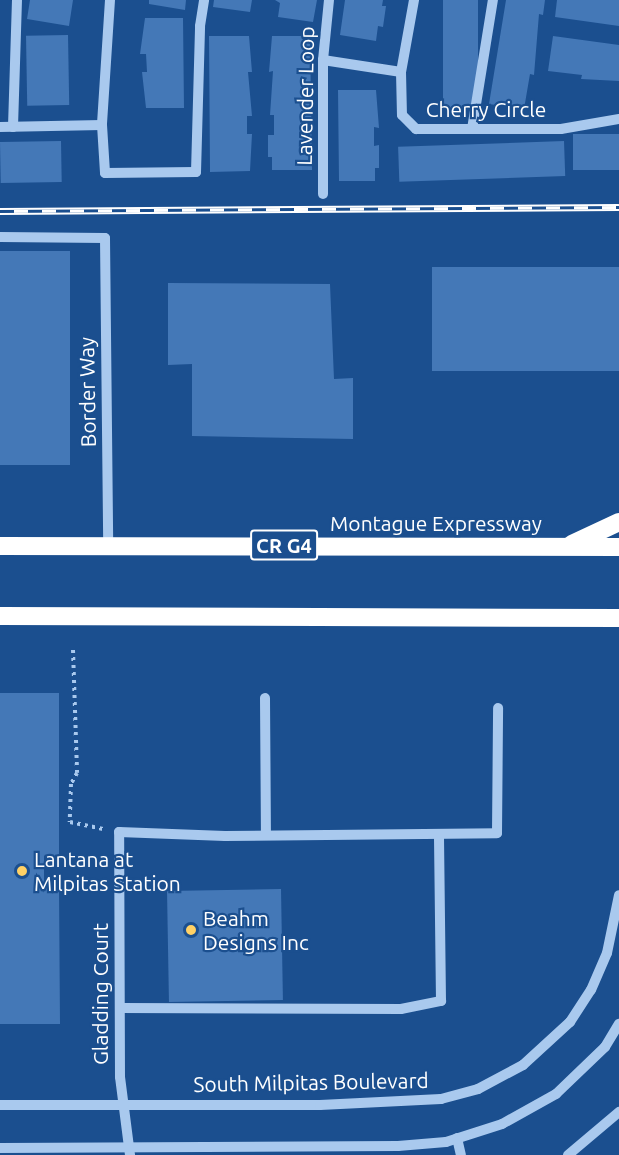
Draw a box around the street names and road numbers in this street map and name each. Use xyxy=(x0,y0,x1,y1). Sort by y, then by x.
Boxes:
street label: Lavender Loop xyxy=(291,26,319,166)
street label: Cherry Circle xyxy=(426,96,546,122)
street label: Border Way xyxy=(73,337,101,447)
street label: Montague Expressway xyxy=(330,510,542,536)
road number: CR G4 xyxy=(250,528,318,562)
street label: Gladding Court xyxy=(87,923,113,1065)
street label: South Milpitas Boulevard xyxy=(193,1067,429,1097)

